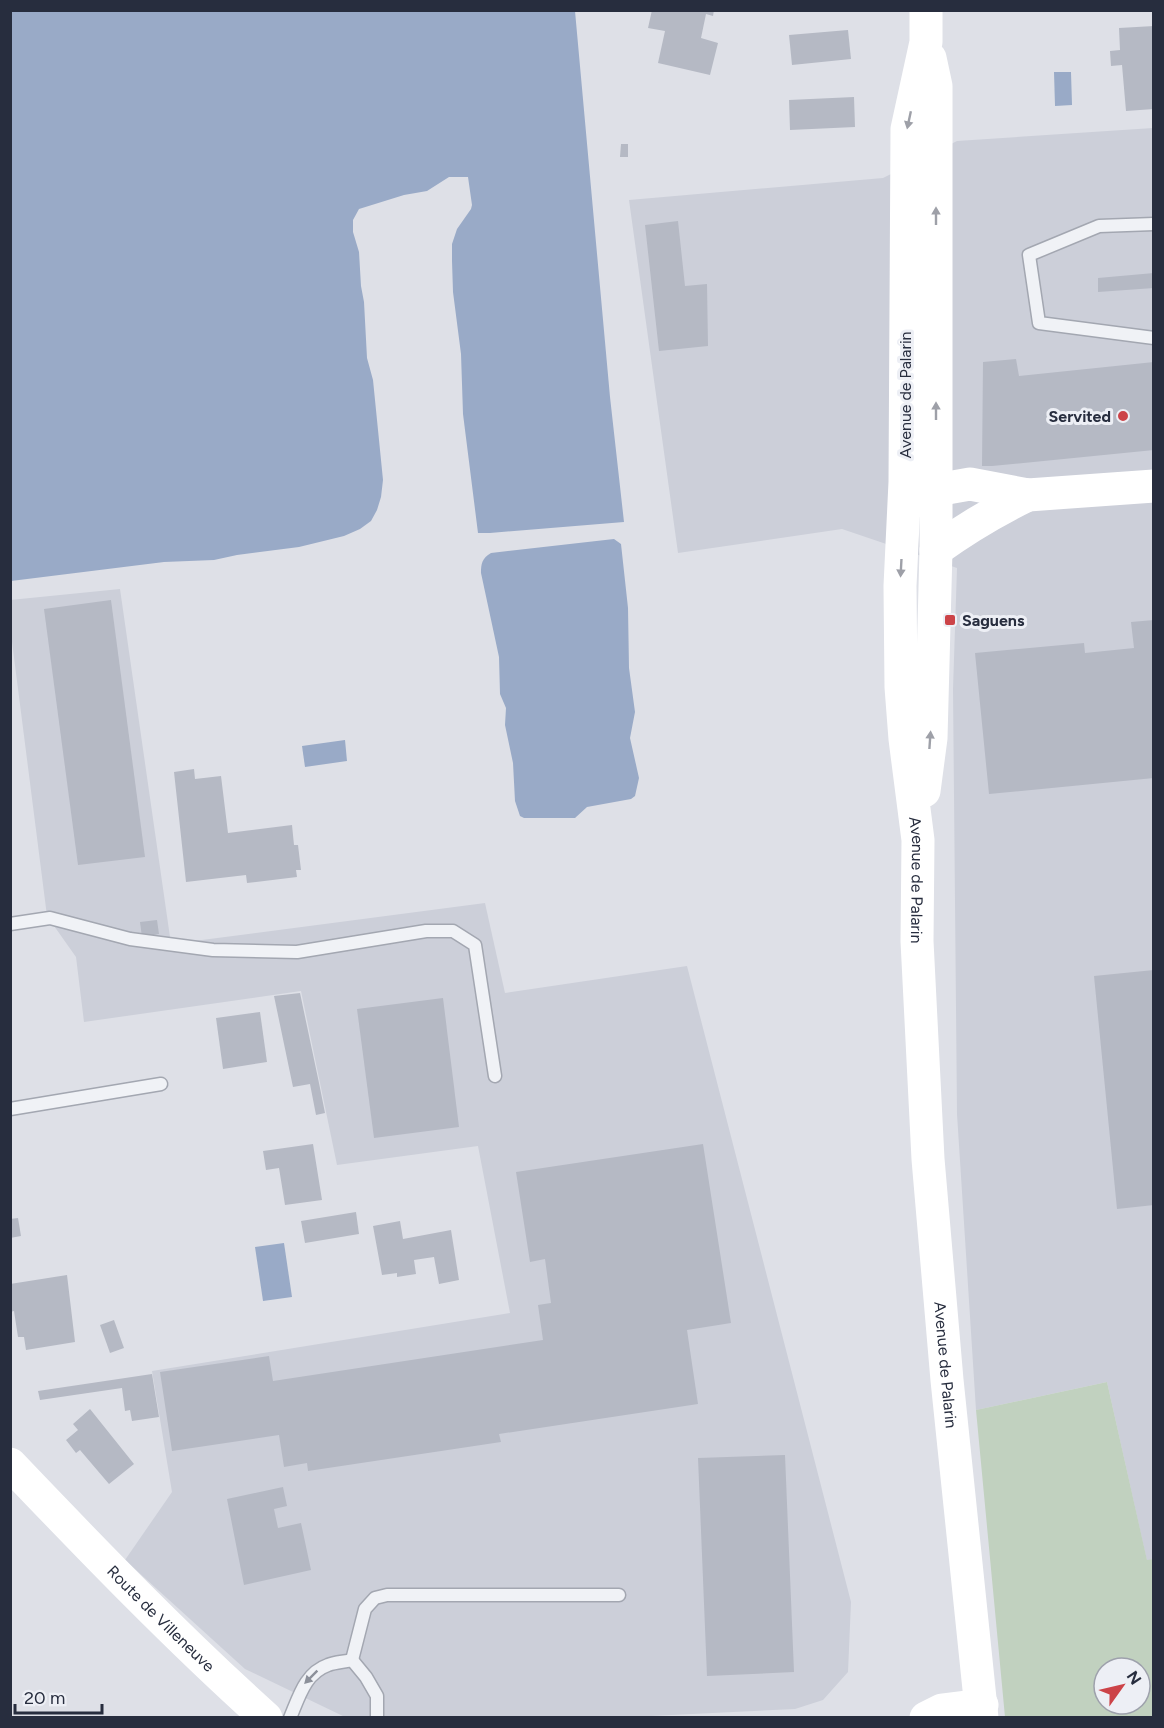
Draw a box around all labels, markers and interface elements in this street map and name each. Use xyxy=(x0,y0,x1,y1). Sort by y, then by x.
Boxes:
one-way arrow xyxy=(904,110,913,129)
one-way arrow xyxy=(931,206,941,225)
street label: Avenue de Palarin xyxy=(896,331,915,459)
one-way arrow xyxy=(931,401,941,420)
place label: Servited xyxy=(1049,407,1111,426)
marker: Servited xyxy=(1116,409,1130,423)
one-way arrow xyxy=(896,559,905,578)
place label: Saguens xyxy=(962,611,1025,630)
marker: Saguens xyxy=(943,613,957,627)
one-way arrow xyxy=(925,731,935,750)
street label: Avenue de Palarin xyxy=(906,815,928,944)
street label: Avenue de Palarin xyxy=(931,1301,961,1429)
street label: Route de Villeneuve xyxy=(104,1561,219,1675)
north arrow xyxy=(1092,1656,1152,1716)
text: N xyxy=(1123,1667,1145,1688)
one-way arrow xyxy=(304,1670,318,1685)
scale bar xyxy=(15,1677,102,1715)
text: 20 m xyxy=(24,1687,65,1709)

